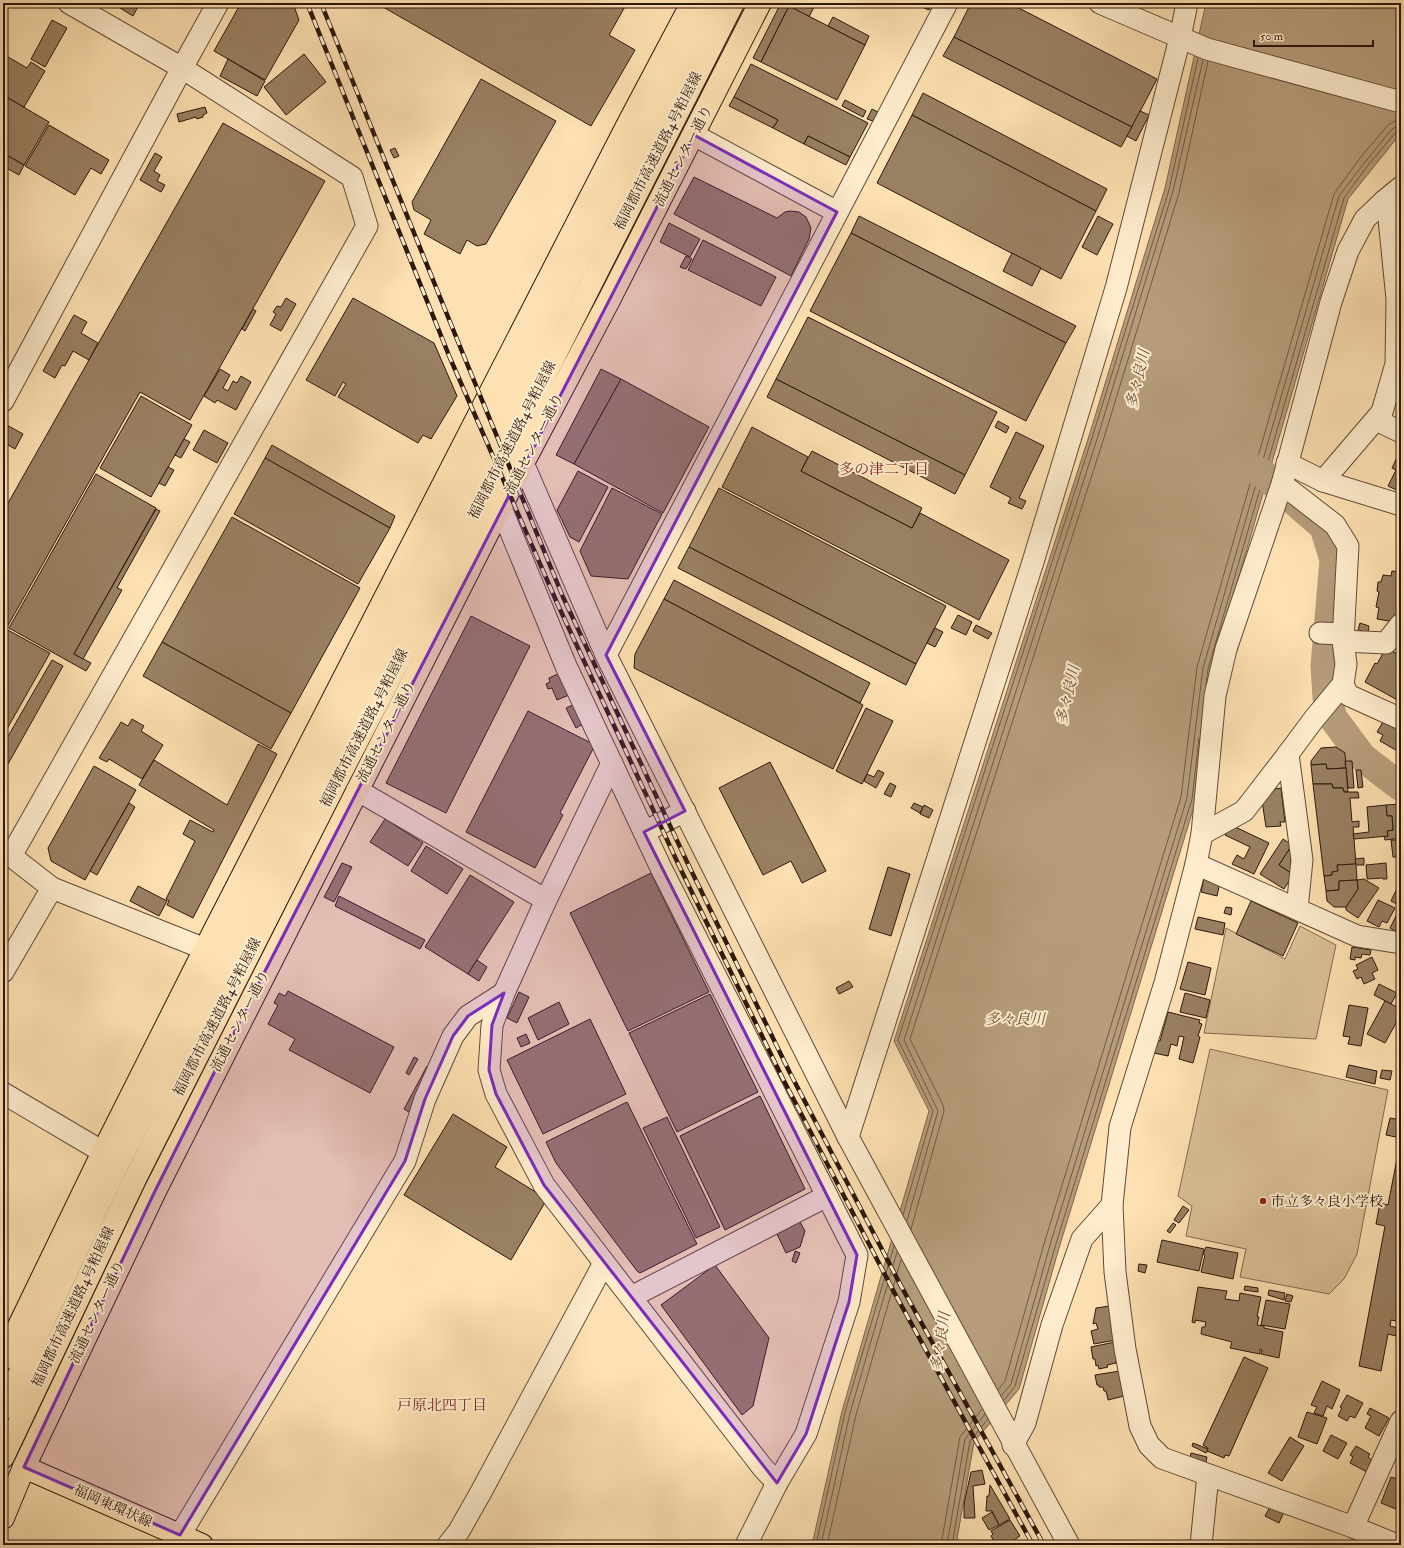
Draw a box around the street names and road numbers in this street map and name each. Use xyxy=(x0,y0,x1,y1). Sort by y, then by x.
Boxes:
street label: 福岡都市高速道路4号粕屋線 xyxy=(611,69,705,233)
street label: 流通センター通り xyxy=(650,102,716,210)
street label: 福岡都市高速道路4号粕屋線 xyxy=(465,358,559,522)
street label: 流通センター通り xyxy=(501,390,567,498)
street label: 福岡都市高速道路4号粕屋線 xyxy=(317,646,411,810)
street label: 流通センター通り xyxy=(353,678,419,786)
street label: 福岡都市高速道路4号粕屋線 xyxy=(170,935,264,1099)
street label: 流通センター通り xyxy=(207,967,273,1075)
street label: 福岡都市高速道路4号粕屋線 xyxy=(28,1224,118,1390)
street label: 流通センター通り xyxy=(66,1258,128,1366)
street label: 福岡東環状線 xyxy=(71,1481,155,1531)

